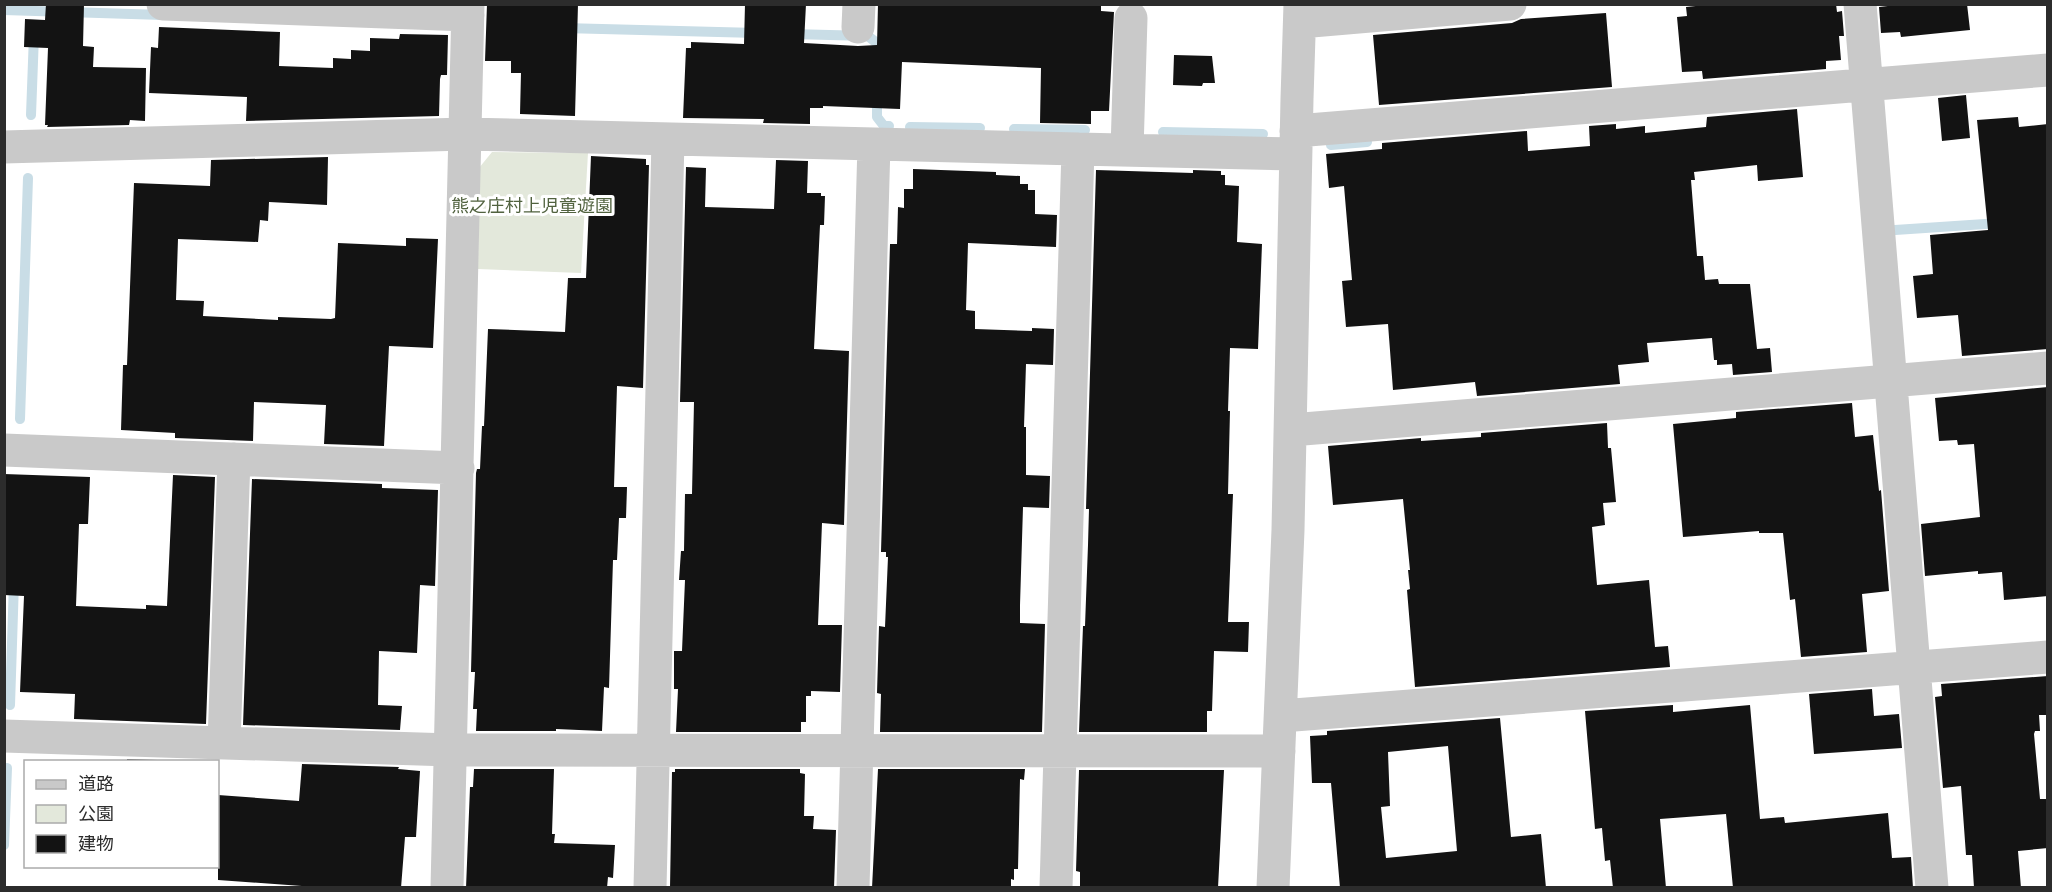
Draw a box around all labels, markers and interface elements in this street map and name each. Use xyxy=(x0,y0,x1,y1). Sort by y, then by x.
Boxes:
park label: 熊之庄村上児童遊園 xyxy=(451,194,613,217)
legend xyxy=(24,760,219,868)
text: 道路 xyxy=(78,772,114,795)
text: 公園 xyxy=(78,802,114,825)
text: 建物 xyxy=(78,832,114,855)

